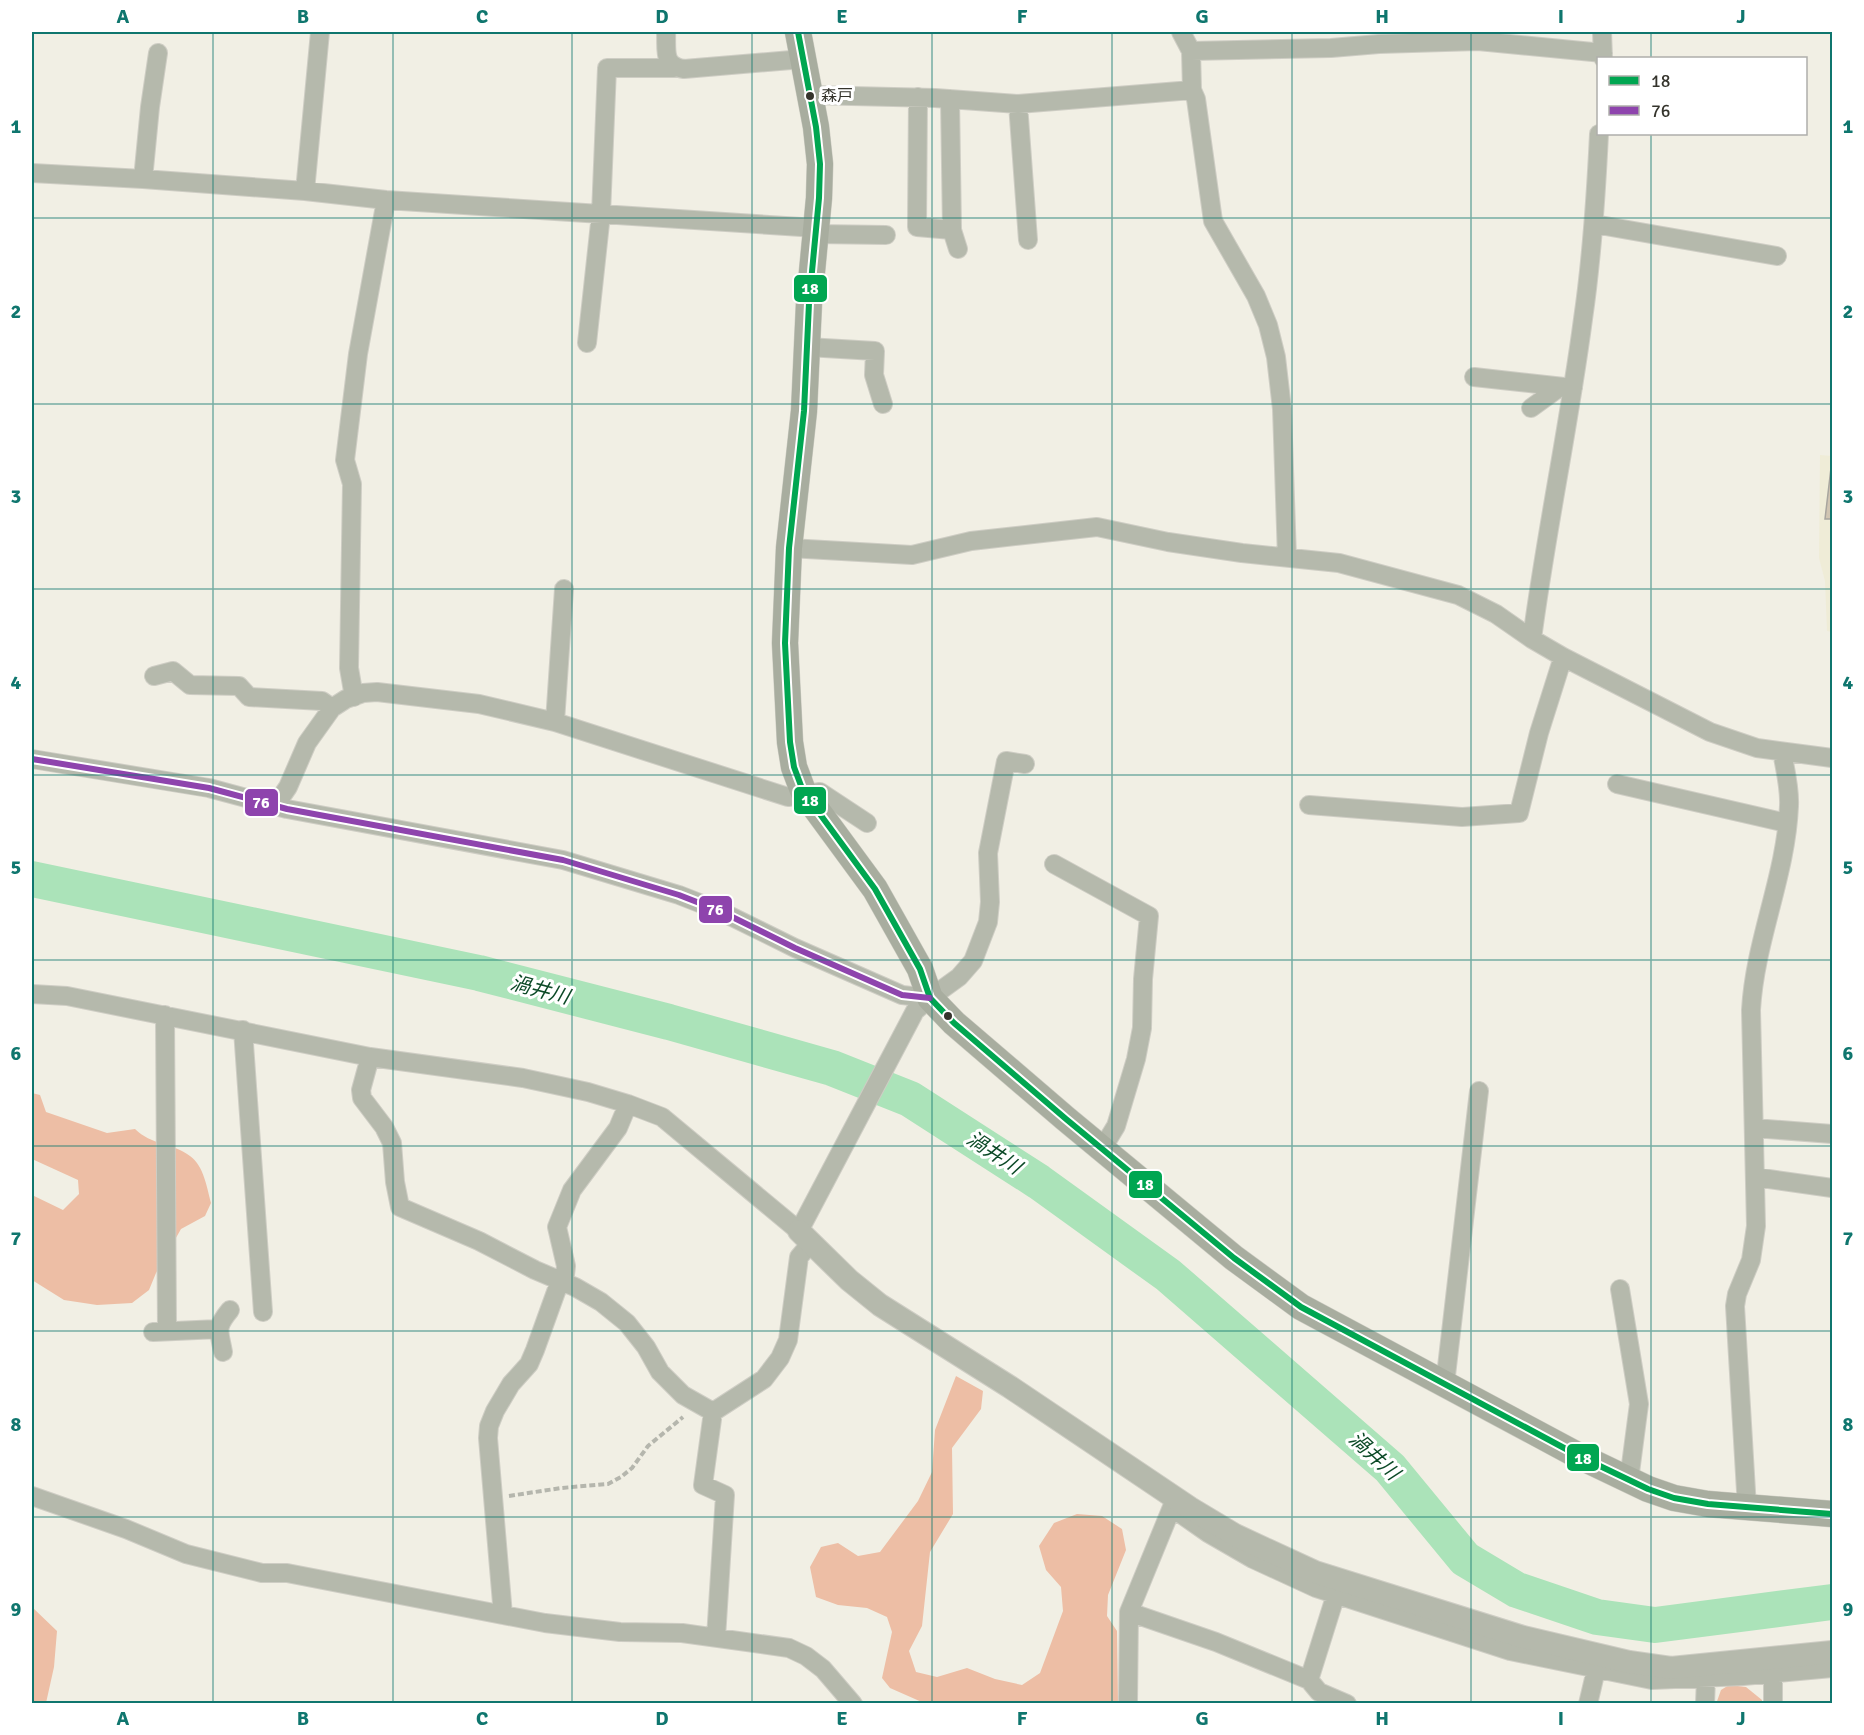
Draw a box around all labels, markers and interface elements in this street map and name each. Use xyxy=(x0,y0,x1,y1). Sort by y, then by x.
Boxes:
text: A xyxy=(117,4,130,29)
text: B xyxy=(297,4,309,29)
text: C xyxy=(476,4,488,29)
text: D xyxy=(655,4,669,29)
text: E xyxy=(836,4,848,29)
text: F xyxy=(1017,4,1028,29)
text: G xyxy=(1195,4,1209,29)
text: H xyxy=(1375,4,1389,29)
text: I xyxy=(1558,4,1564,29)
text: J xyxy=(1736,4,1746,29)
legend xyxy=(1597,57,1807,135)
text: 18 xyxy=(1651,70,1670,92)
place label: 森戸 xyxy=(821,86,853,106)
marker: 森戸 xyxy=(804,90,816,102)
text: 76 xyxy=(1651,100,1670,122)
text: 1 xyxy=(11,114,22,139)
text: 1 xyxy=(1843,114,1854,139)
line badge: 18 xyxy=(793,274,828,303)
text: 18 xyxy=(801,279,819,299)
text: 2 xyxy=(11,299,21,324)
text: 2 xyxy=(1843,299,1853,324)
text: 3 xyxy=(11,484,21,509)
text: 3 xyxy=(1843,484,1853,509)
text: 4 xyxy=(11,670,22,695)
text: 4 xyxy=(1843,670,1854,695)
line badge: 18 xyxy=(793,786,827,815)
line badge: 76 xyxy=(244,788,279,817)
text: 18 xyxy=(801,791,819,811)
text: 76 xyxy=(252,793,270,813)
text: 5 xyxy=(11,855,21,880)
text: 5 xyxy=(1843,855,1853,880)
line badge: 76 xyxy=(698,895,733,924)
text: 76 xyxy=(706,900,724,920)
water label: 渦井川 xyxy=(508,970,574,1010)
unlabelled marker xyxy=(942,1010,954,1022)
text: 6 xyxy=(11,1041,22,1066)
text: 6 xyxy=(1843,1041,1854,1066)
water label: 渦井川 xyxy=(962,1126,1028,1181)
line badge: 18 xyxy=(1128,1170,1163,1199)
text: 18 xyxy=(1136,1175,1154,1195)
text: 7 xyxy=(11,1226,22,1251)
text: 7 xyxy=(1843,1226,1854,1251)
text: 8 xyxy=(11,1412,22,1437)
text: 8 xyxy=(1843,1412,1854,1437)
water label: 渦井川 xyxy=(1344,1426,1406,1487)
line badge: 18 xyxy=(1566,1443,1600,1472)
text: 18 xyxy=(1574,1449,1592,1469)
text: 9 xyxy=(11,1597,22,1622)
text: 9 xyxy=(1843,1597,1854,1622)
text: A xyxy=(117,1706,130,1731)
text: B xyxy=(297,1706,309,1731)
text: C xyxy=(476,1706,488,1731)
text: D xyxy=(655,1706,669,1731)
text: E xyxy=(836,1706,848,1731)
text: F xyxy=(1017,1706,1028,1731)
text: G xyxy=(1195,1706,1209,1731)
text: H xyxy=(1375,1706,1389,1731)
text: I xyxy=(1558,1706,1564,1731)
text: J xyxy=(1736,1706,1746,1731)

